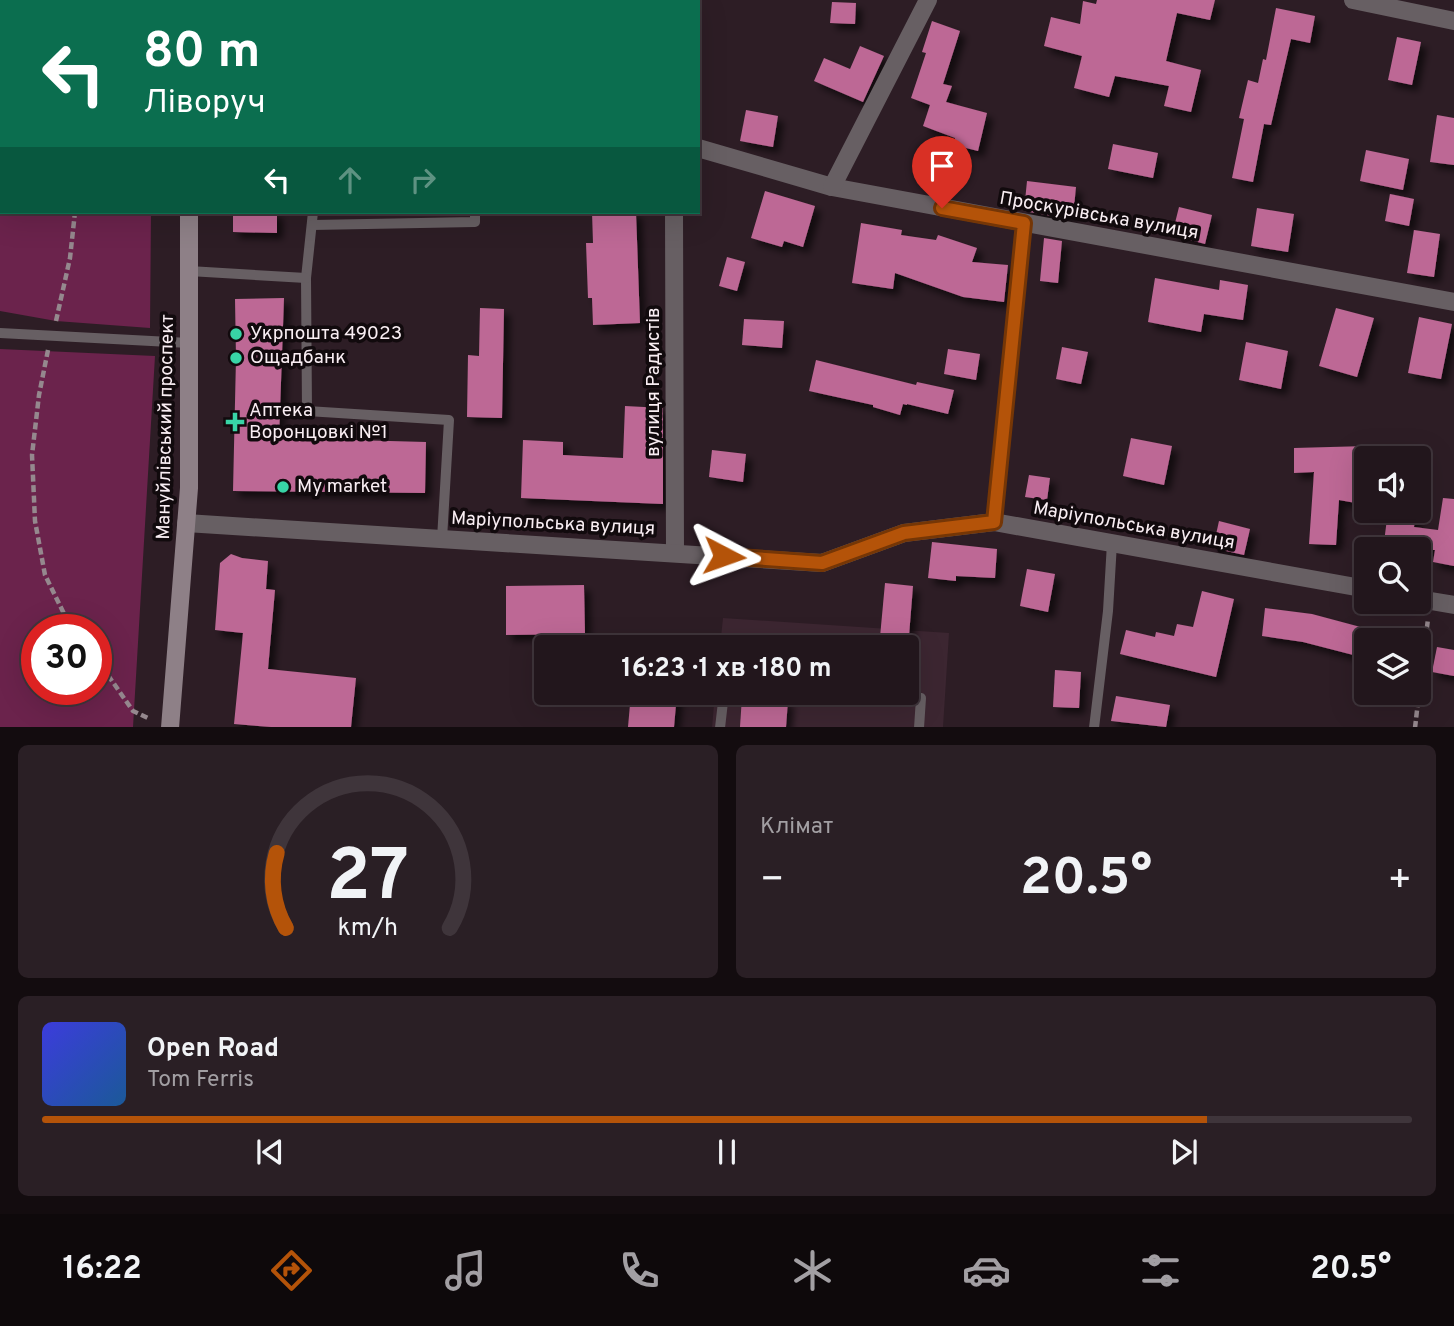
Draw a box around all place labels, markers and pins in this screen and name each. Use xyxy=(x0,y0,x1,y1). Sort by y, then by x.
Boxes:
pin xyxy=(912,136,972,208)
place label: Укрпошта 49023 xyxy=(250,322,402,346)
marker: Укрпошта 49023 xyxy=(228,326,244,342)
place label: Ощадбанк xyxy=(250,346,346,370)
marker: Ощадбанк xyxy=(228,350,244,366)
place label: Аптека Воронцовкі №1 xyxy=(249,399,388,445)
marker: Аптека Воронцовкі №1 xyxy=(227,414,243,430)
place label: My market xyxy=(297,475,387,499)
marker: My market xyxy=(275,479,291,495)

